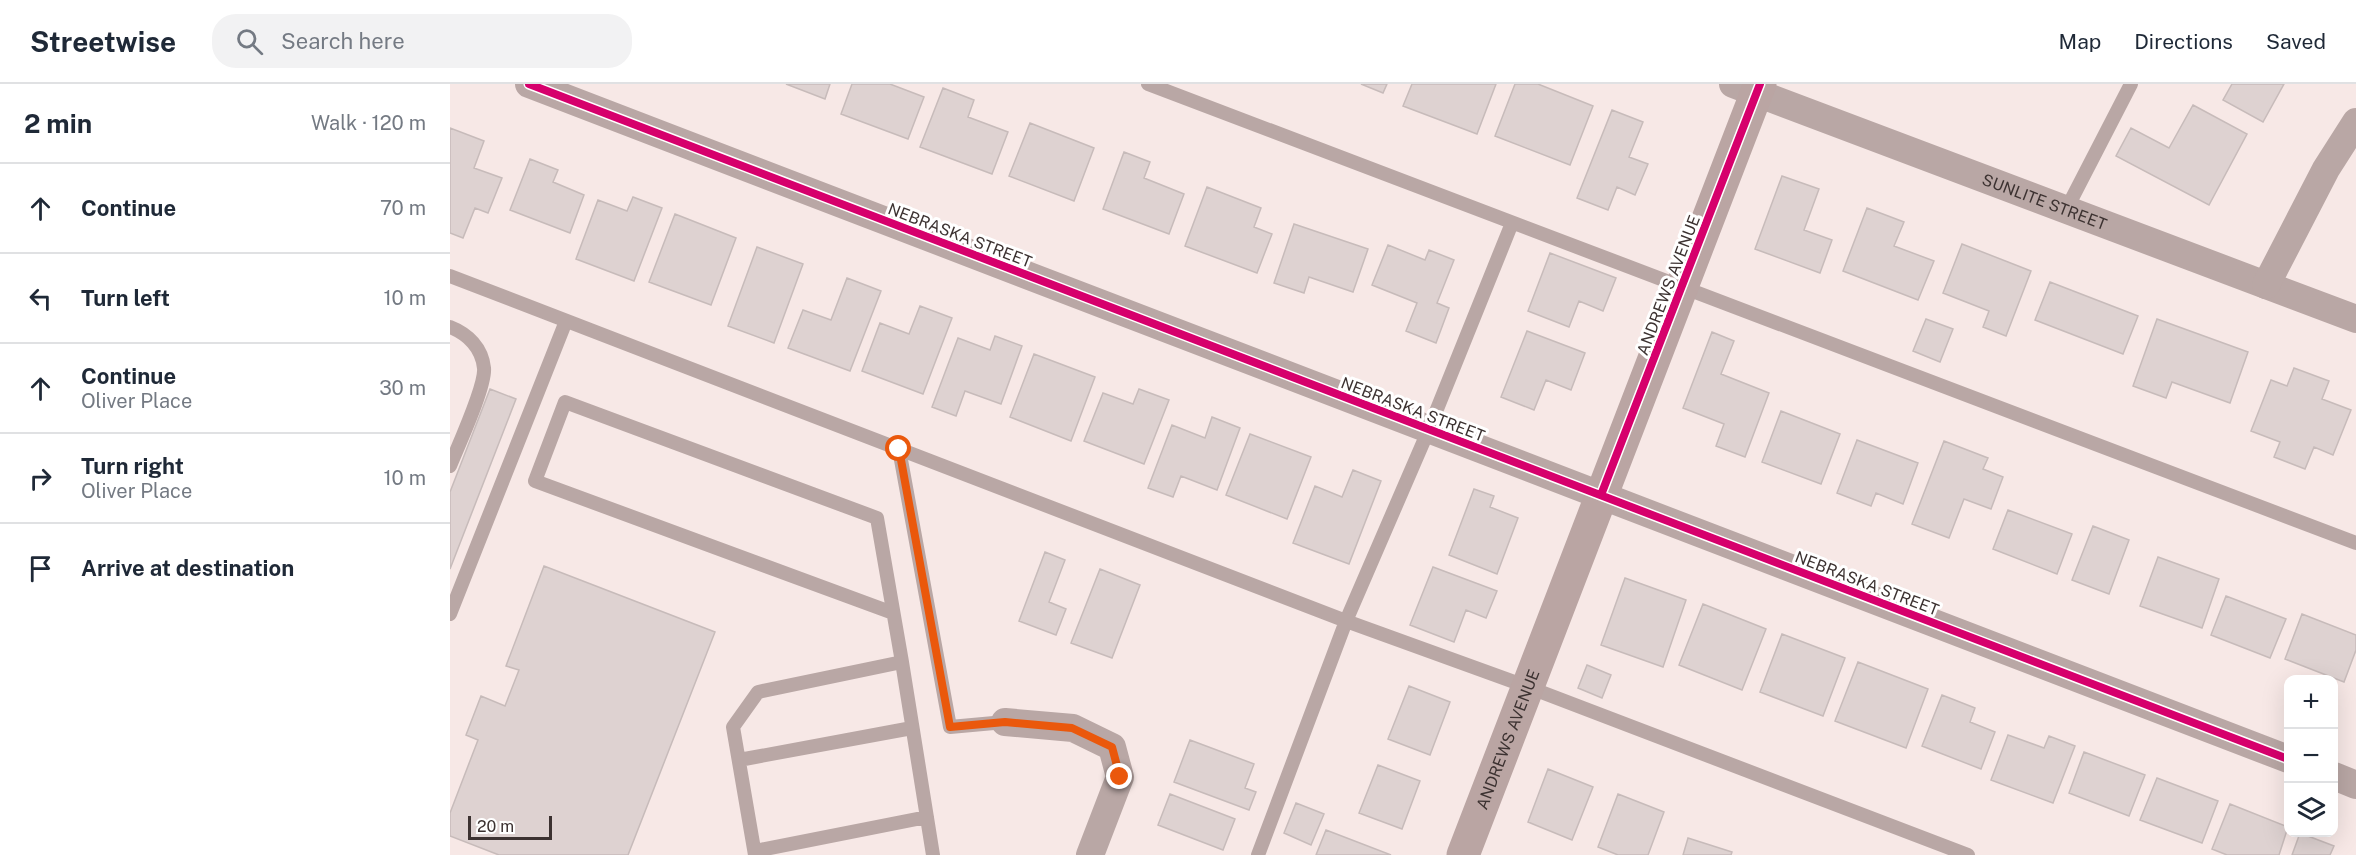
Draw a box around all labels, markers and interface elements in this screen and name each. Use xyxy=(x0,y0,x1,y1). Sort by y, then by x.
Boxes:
search box xyxy=(212,14,632,68)
text: Streetwise xyxy=(30,25,176,58)
icon: search xyxy=(233,25,266,58)
text: Search here xyxy=(281,28,405,54)
text: Map xyxy=(2059,29,2101,54)
text: Directions xyxy=(2134,29,2233,54)
text: Saved xyxy=(2266,29,2326,54)
text: 2 min xyxy=(24,108,92,139)
text: Walk · 120 m xyxy=(311,111,426,135)
street label: SUNLITE STREET xyxy=(1979,170,2110,234)
icon: ahead xyxy=(24,192,57,225)
text: Continue xyxy=(81,195,176,221)
text: 70 m xyxy=(380,196,426,220)
street label: NEBRASKA STREET xyxy=(885,199,1035,272)
street label: ANDREWS AVENUE xyxy=(1633,212,1704,358)
icon: left xyxy=(24,282,57,315)
text: Turn left xyxy=(81,285,170,311)
text: 10 m xyxy=(383,286,426,310)
text: Continue xyxy=(81,363,176,389)
icon: ahead xyxy=(24,372,57,405)
street label: NEBRASKA STREET xyxy=(1338,373,1488,446)
text: 30 m xyxy=(379,376,426,400)
text: Oliver Place xyxy=(81,389,192,413)
route start xyxy=(885,435,911,461)
text: Turn right xyxy=(81,453,184,479)
icon: right xyxy=(24,462,57,495)
text: 10 m xyxy=(383,466,426,490)
text: Oliver Place xyxy=(81,479,192,503)
street label: NEBRASKA STREET xyxy=(1792,547,1942,620)
icon: arrive xyxy=(24,552,57,585)
text: Arrive at destination xyxy=(81,555,294,581)
street label: ANDREWS AVENUE xyxy=(1472,667,1544,812)
map controls xyxy=(2284,675,2338,837)
button: + xyxy=(2284,675,2338,729)
button: − xyxy=(2284,729,2338,783)
route end xyxy=(1106,763,1132,789)
button: layers xyxy=(2284,783,2338,837)
scale bar xyxy=(468,813,552,840)
text: 20 m xyxy=(477,817,514,836)

